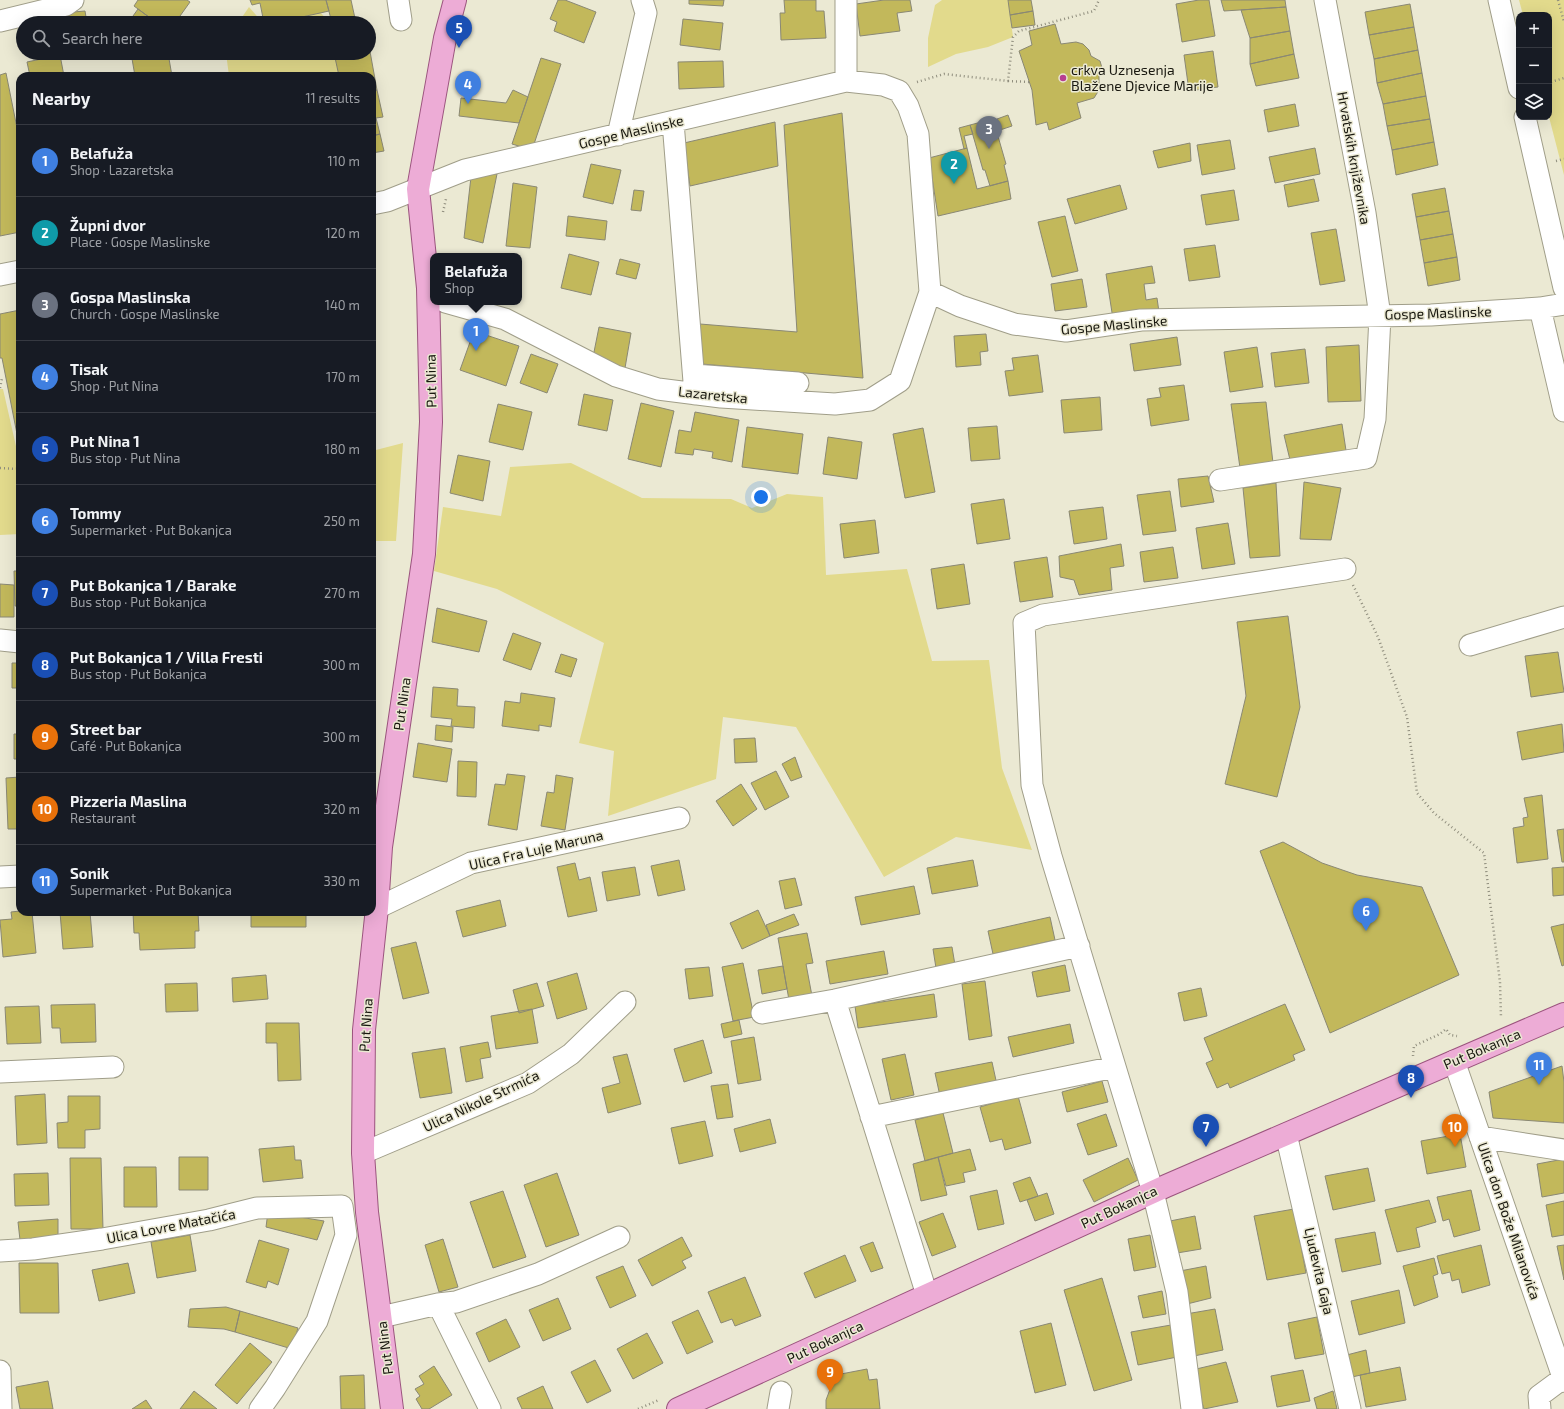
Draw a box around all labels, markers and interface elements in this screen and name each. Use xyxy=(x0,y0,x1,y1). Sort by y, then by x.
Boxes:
map controls xyxy=(1516,12,1552,120)
button: + xyxy=(1516,12,1552,48)
pin: 5 xyxy=(446,15,472,48)
search box xyxy=(16,16,376,60)
icon: search xyxy=(30,27,52,49)
text: Search here xyxy=(62,29,143,47)
button: − xyxy=(1516,48,1552,84)
place label: crkva Uznesenja Blažene Djevice Marije xyxy=(1071,61,1214,94)
pin: 4 xyxy=(455,71,481,104)
marker: crkva Uznesenja Blažene Djevice Marije xyxy=(1058,73,1068,83)
button: layers xyxy=(1516,84,1552,120)
text: Nearby xyxy=(32,88,90,108)
text: 11 results xyxy=(305,90,360,106)
street label: Hrvatskih književnika xyxy=(1334,90,1375,226)
street label: Gospe Maslinske xyxy=(577,111,685,152)
pin: 3 xyxy=(976,116,1002,149)
text: Belafuža xyxy=(70,144,133,162)
pin: 2 xyxy=(941,151,967,184)
text: 1 xyxy=(42,153,48,169)
text: 110 m xyxy=(328,153,360,169)
text: Shop · Lazaretska xyxy=(70,162,174,178)
text: Župni dvor xyxy=(70,216,146,234)
text: 2 xyxy=(41,225,49,241)
text: 120 m xyxy=(325,225,360,241)
text: Place · Gospe Maslinske xyxy=(70,234,210,250)
popup xyxy=(430,253,522,305)
text: Belafuža xyxy=(445,262,507,280)
text: Shop xyxy=(445,280,474,296)
text: Gospa Maslinska xyxy=(70,288,191,306)
text: 3 xyxy=(41,297,49,313)
text: 140 m xyxy=(325,297,360,313)
street label: Gospe Maslinske xyxy=(1384,302,1492,323)
text: Church · Gospe Maslinske xyxy=(70,306,220,322)
street label: Gospe Maslinske xyxy=(1060,311,1168,338)
pin: 1 xyxy=(463,318,489,351)
street label: Put Nina xyxy=(422,354,439,408)
text: Tisak xyxy=(70,360,108,378)
text: 4 xyxy=(41,369,49,385)
text: 170 m xyxy=(326,369,360,385)
text: Shop · Put Nina xyxy=(70,378,159,394)
street label: Lazaretska xyxy=(677,382,749,407)
text: Put Nina 1 xyxy=(70,432,140,450)
text: 5 xyxy=(41,441,49,457)
text: 180 m xyxy=(325,441,360,457)
text: Bus stop · Put Nina xyxy=(70,450,180,466)
your location xyxy=(751,487,771,507)
text: Tommy xyxy=(70,504,121,522)
text: 6 xyxy=(41,513,49,529)
text: 250 m xyxy=(324,513,360,529)
text: Supermarket · Put Bokanjca xyxy=(70,522,232,538)
text: Put Bokanjca 1 / Barake xyxy=(70,576,236,594)
text: 7 xyxy=(42,585,48,601)
text: 270 m xyxy=(324,585,360,601)
text: Bus stop · Put Bokanjca xyxy=(70,594,207,610)
text: Put Bokanjca 1 / Villa Fresti xyxy=(70,648,263,666)
text: 8 xyxy=(41,657,49,673)
text: 300 m xyxy=(323,657,360,673)
text: Bus stop · Put Bokanjca xyxy=(70,666,207,682)
street label: Put Nina xyxy=(389,676,414,732)
text: Street bar xyxy=(70,720,141,738)
text: 9 xyxy=(41,729,49,745)
text: 300 m xyxy=(323,729,360,745)
text: Café · Put Bokanjca xyxy=(70,738,182,754)
text: Pizzeria Maslina xyxy=(70,792,187,810)
text: 10 xyxy=(38,801,52,817)
text: 320 m xyxy=(323,801,360,817)
text: Restaurant xyxy=(70,810,136,826)
street label: Ulica Fra Luje Maruna xyxy=(467,826,605,873)
text: Sonik xyxy=(70,864,109,882)
text: 11 xyxy=(39,873,51,889)
text: 330 m xyxy=(323,873,360,889)
text: Supermarket · Put Bokanjca xyxy=(70,882,232,898)
pin: 6 xyxy=(1353,898,1379,931)
street label: Put Nina xyxy=(355,998,376,1052)
street label: Put Bokanjca xyxy=(1441,1025,1523,1072)
pin: 11 xyxy=(1526,1052,1552,1085)
pin: 8 xyxy=(1398,1065,1424,1098)
street label: Ulica Nikole Strmića xyxy=(420,1066,542,1135)
pin: 7 xyxy=(1193,1114,1219,1147)
pin: 10 xyxy=(1442,1114,1468,1147)
street label: Ulica don Bože Milanovića xyxy=(1475,1140,1544,1302)
street label: Put Bokanjca xyxy=(1078,1181,1160,1232)
street label: Ulica Lovre Matačića xyxy=(105,1205,237,1246)
street label: Ljudevita Gaja xyxy=(1301,1226,1338,1316)
street label: Put Bokanjca xyxy=(784,1316,866,1367)
street label: Put Nina xyxy=(373,1320,396,1376)
pin: 9 xyxy=(817,1359,843,1392)

